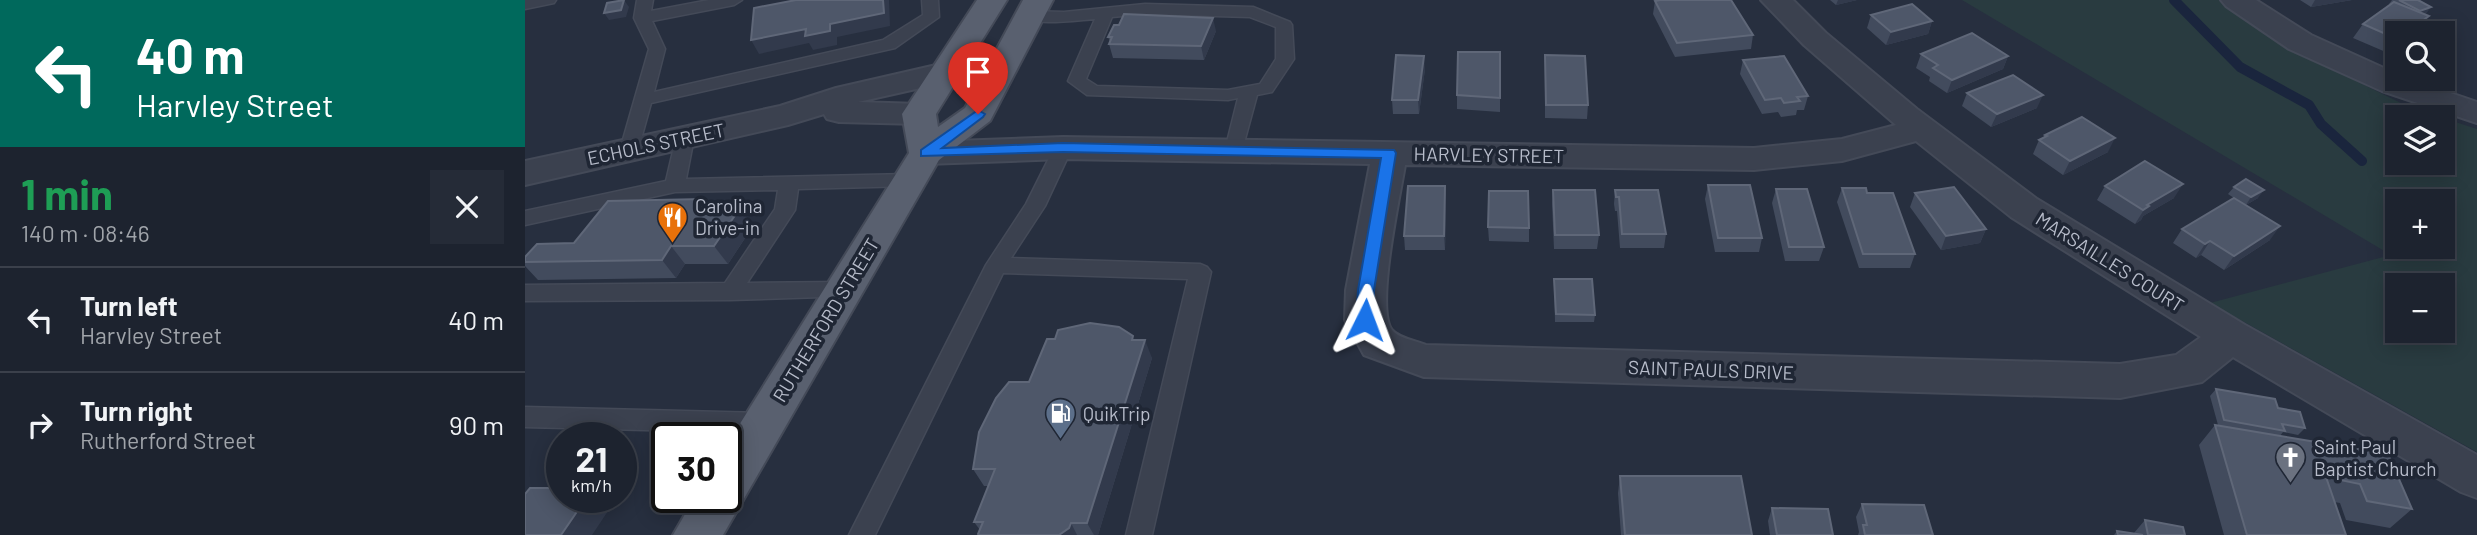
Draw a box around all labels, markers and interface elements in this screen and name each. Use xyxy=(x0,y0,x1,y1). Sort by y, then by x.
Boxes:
map controls xyxy=(2385,21,2455,343)
button: search xyxy=(2385,21,2455,91)
text: 40 m xyxy=(136,25,244,84)
icon: left xyxy=(21,28,112,119)
pin xyxy=(948,42,1008,114)
icon: arrive xyxy=(959,53,997,91)
text: Harvley Street xyxy=(136,85,334,123)
button: layers xyxy=(2385,105,2455,175)
street label: ECHOLS STREET xyxy=(585,118,727,169)
street label: HARVLEY STREET xyxy=(1414,142,1564,167)
text: 1 min xyxy=(21,168,113,218)
button: close xyxy=(430,170,504,244)
button: + xyxy=(2385,189,2455,259)
place label: Carolina Drive-in xyxy=(695,194,762,239)
restaurant icon: Carolina Drive-in xyxy=(655,200,689,244)
street label: MARSAILLES COURT xyxy=(2032,207,2189,316)
text: 140 m · 08:46 xyxy=(21,219,150,247)
street label: RUTHERFORD STREET xyxy=(768,234,884,406)
button: − xyxy=(2385,273,2455,343)
position arrow xyxy=(1328,283,1402,357)
text: Turn left xyxy=(80,290,178,321)
icon: left xyxy=(21,301,59,339)
text: 40 m xyxy=(448,304,504,335)
text: Harvley Street xyxy=(80,321,222,349)
street label: SAINT PAULS DRIVE xyxy=(1628,355,1794,384)
text: Turn right xyxy=(80,395,193,426)
fuel station icon: QuikTrip xyxy=(1043,397,1077,441)
place label: QuikTrip xyxy=(1083,402,1151,425)
icon: right xyxy=(21,406,59,444)
text: 90 m xyxy=(449,409,504,440)
speed limit sign: 30 xyxy=(651,422,742,513)
text: Rutherford Street xyxy=(80,426,256,454)
place label: Saint Paul Baptist Church xyxy=(2314,435,2437,480)
text: 21 xyxy=(576,437,607,479)
church icon: Saint Paul Baptist Church xyxy=(2274,441,2308,485)
text: km/h xyxy=(571,474,612,496)

